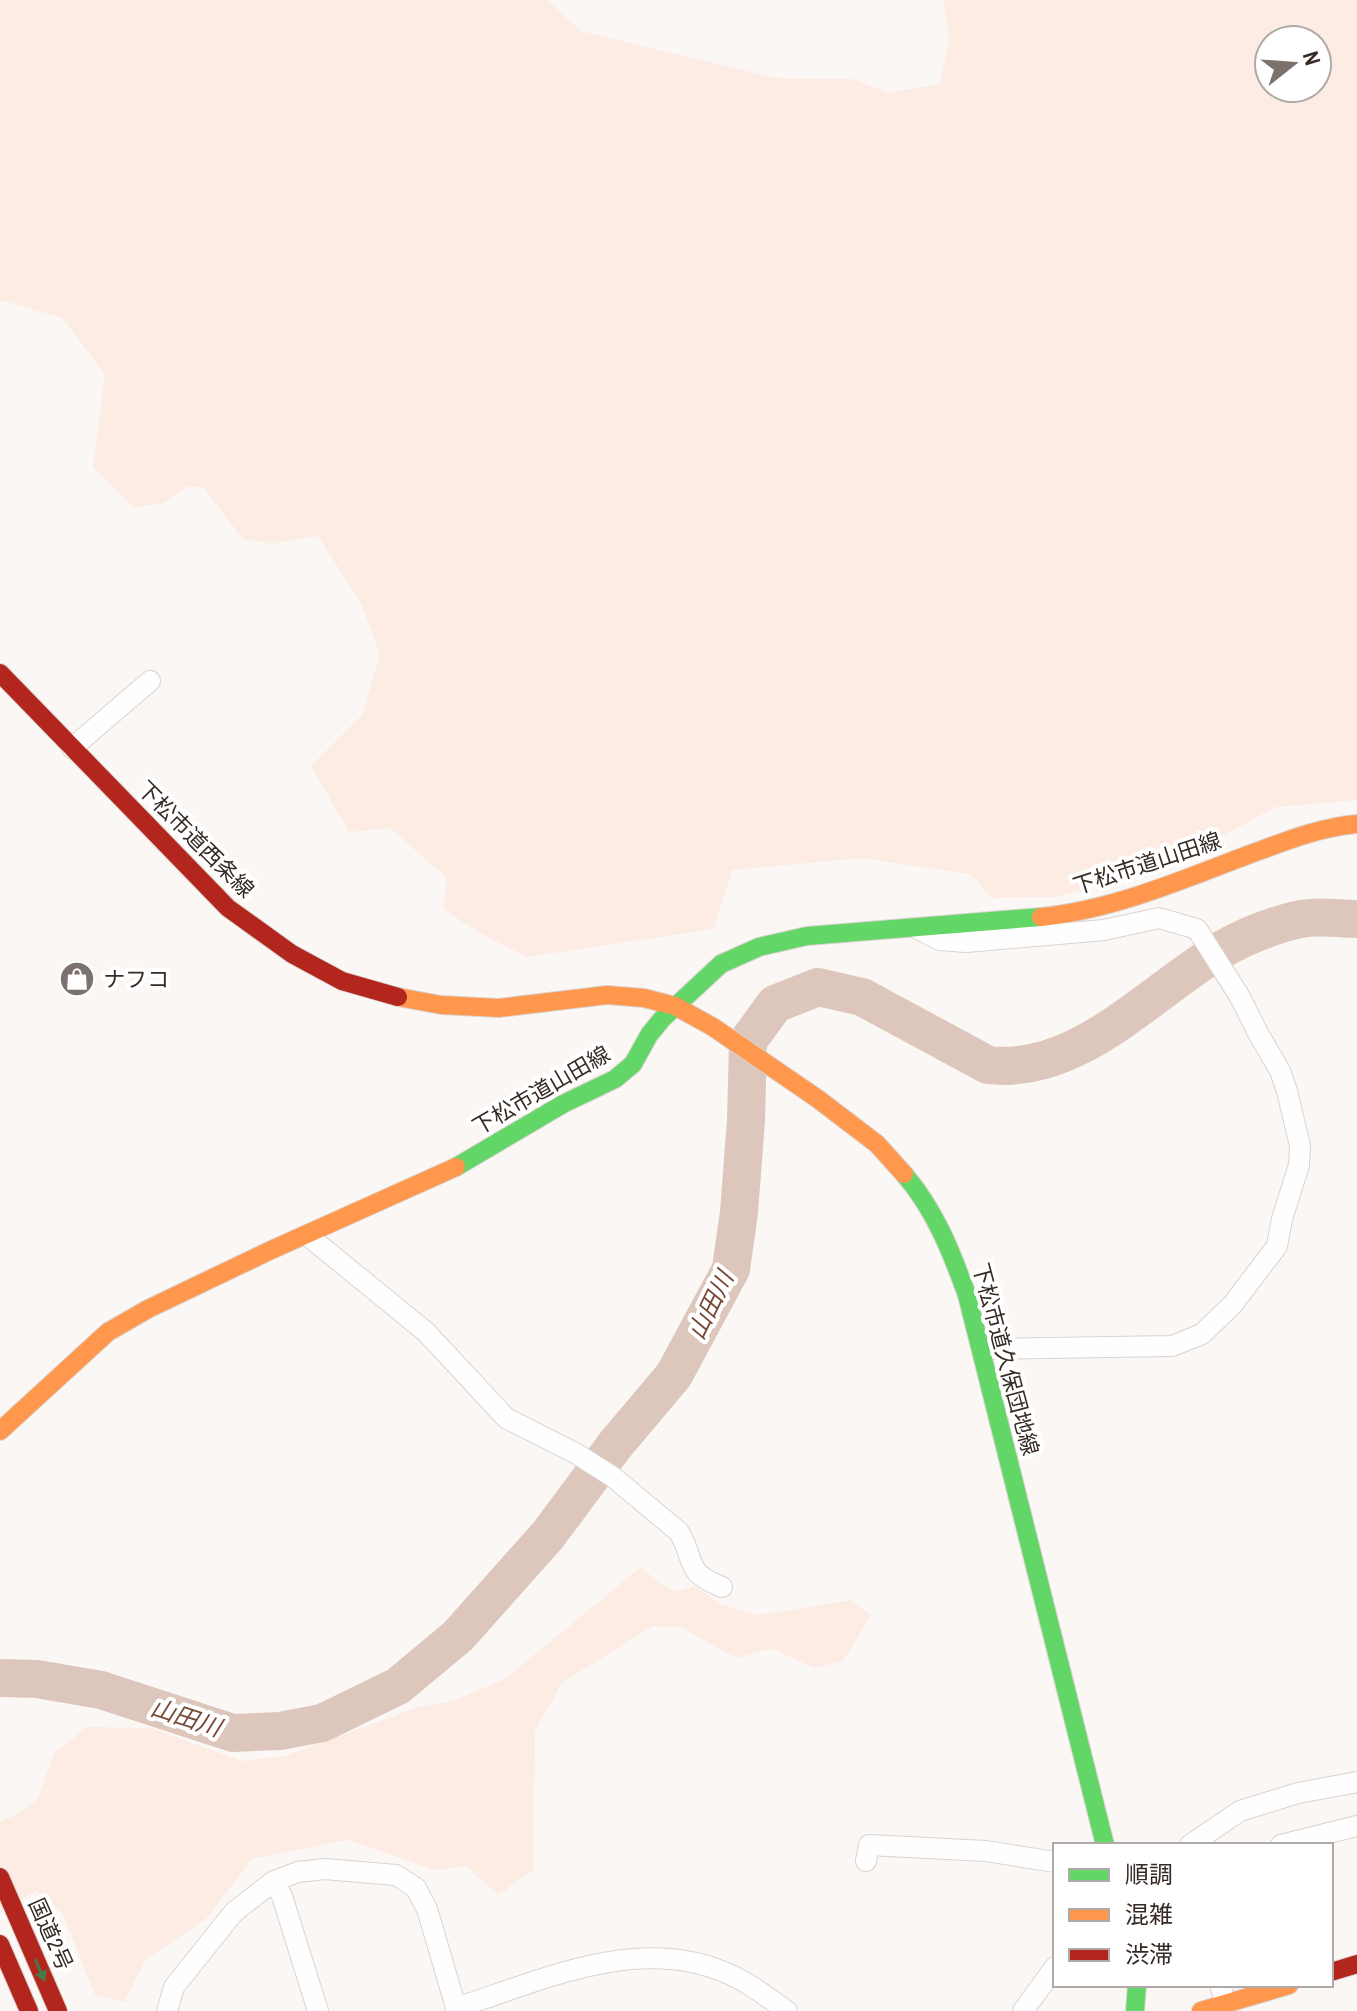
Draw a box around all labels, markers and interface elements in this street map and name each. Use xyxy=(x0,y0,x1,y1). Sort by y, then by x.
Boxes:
north arrow xyxy=(1253,24,1333,104)
text: N xyxy=(1296,48,1328,69)
street label: 下松市道西条線 xyxy=(131,774,261,904)
street label: 下松市道山田線 xyxy=(1069,825,1225,901)
shop icon: ナフコ xyxy=(58,960,96,998)
place label: ナフコ xyxy=(103,964,169,994)
street label: 下松市道山田線 xyxy=(467,1039,615,1141)
street label: 下松市道久保団地線 xyxy=(966,1259,1046,1459)
water label: 山田川 xyxy=(680,1263,741,1344)
water label: 山田川 xyxy=(147,1691,228,1744)
legend xyxy=(1053,1843,1333,1987)
text: 順調 xyxy=(1125,1858,1173,1890)
street label: 国道2号 xyxy=(22,1893,80,1975)
text: 混雑 xyxy=(1125,1898,1173,1930)
text: 渋滞 xyxy=(1125,1938,1173,1970)
one-way arrow xyxy=(34,1958,47,1982)

